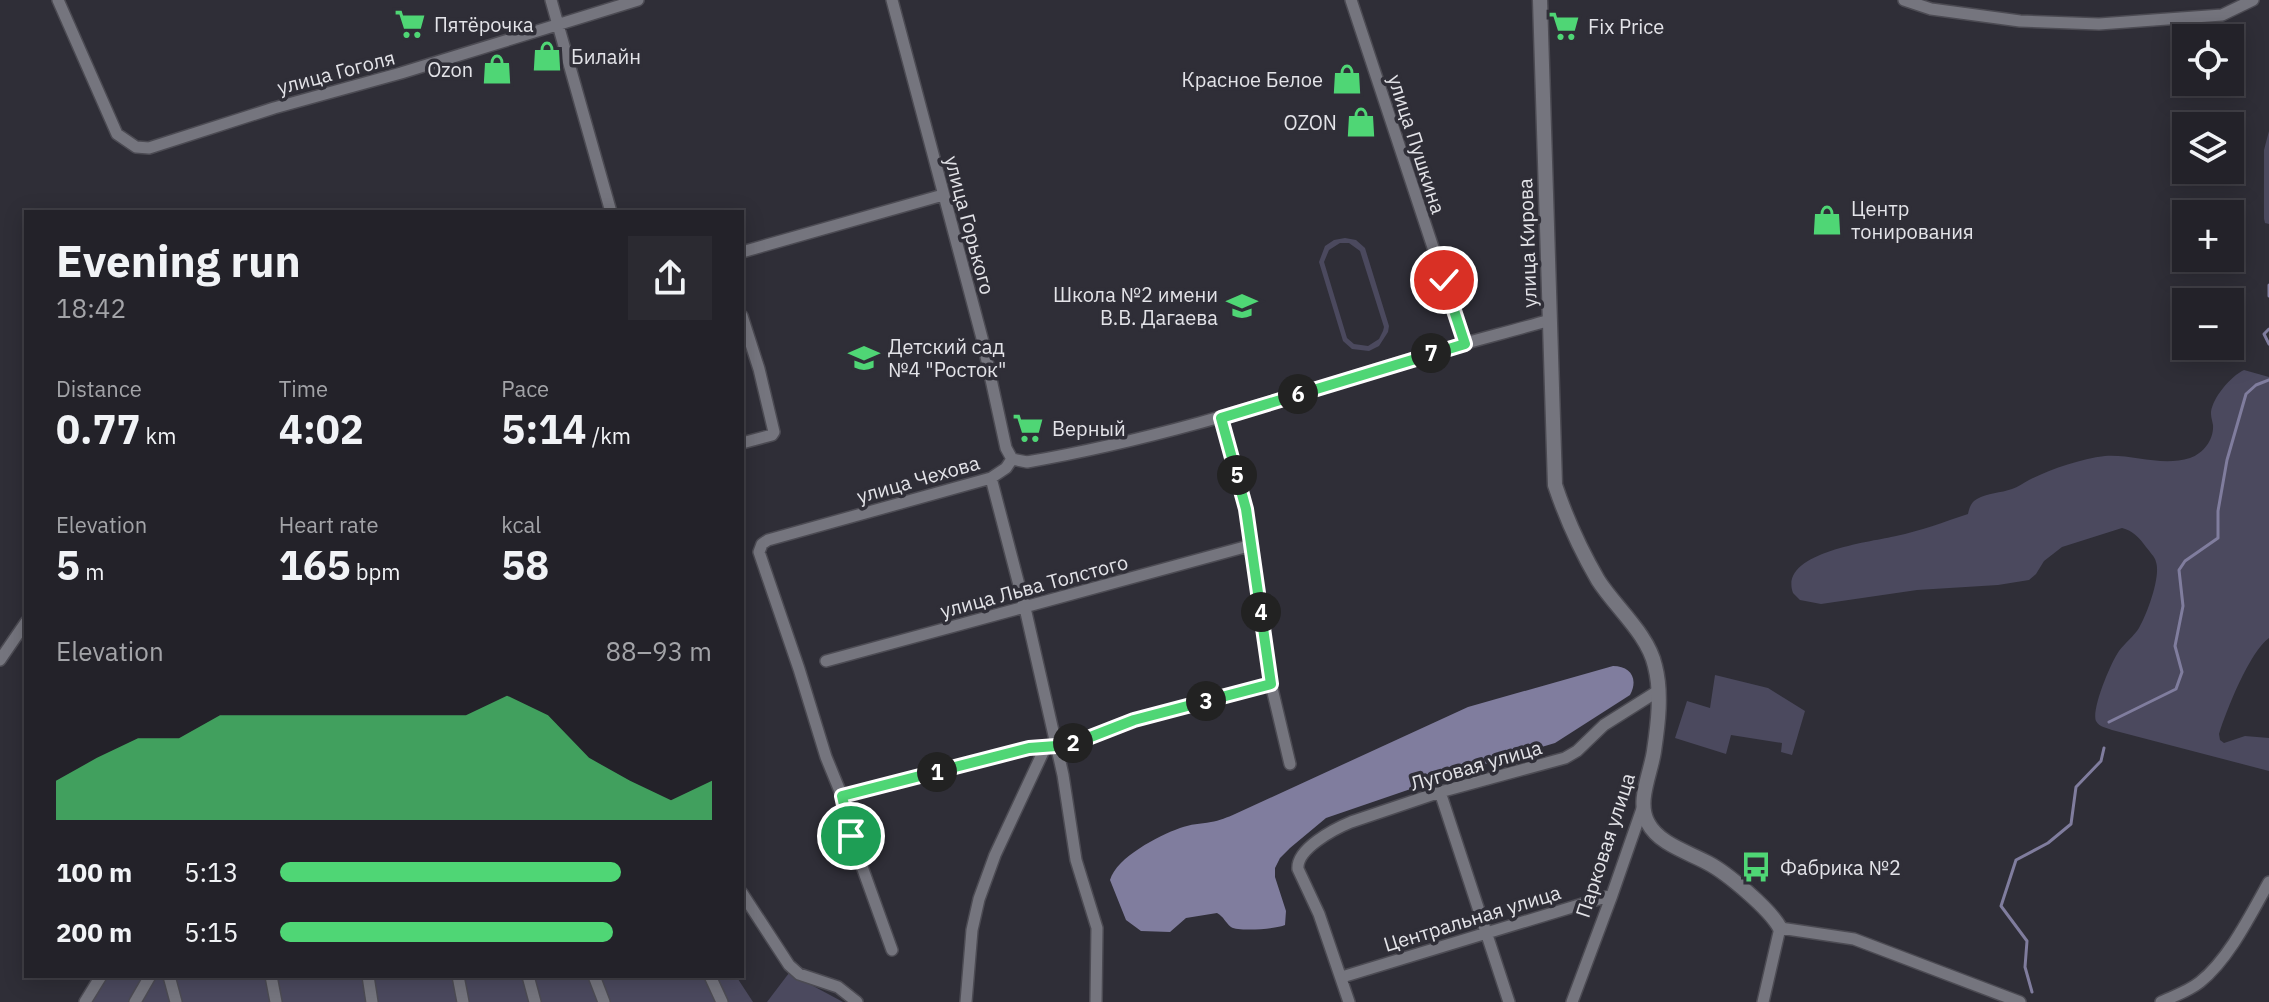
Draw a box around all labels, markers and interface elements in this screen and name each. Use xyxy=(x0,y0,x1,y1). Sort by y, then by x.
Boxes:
supermarket icon: Пятёрочка xyxy=(393,7,427,41)
supermarket icon: Fix Price xyxy=(1547,9,1581,43)
place label: Пятёрочка xyxy=(434,11,534,38)
place label: Fix Price xyxy=(1588,13,1664,40)
map controls xyxy=(2172,24,2244,360)
button: locate xyxy=(2172,24,2244,96)
shop icon: Билайн xyxy=(530,39,564,73)
street label: улица Гоголя xyxy=(274,43,398,101)
place label: Билайн xyxy=(571,43,641,70)
shop icon: Ozon xyxy=(480,52,514,86)
place label: Ozon xyxy=(427,56,473,83)
shop icon: Красное Белое xyxy=(1330,62,1364,96)
place label: Красное Белое xyxy=(1182,66,1323,93)
street label: улица Пушкина xyxy=(1382,71,1452,217)
shop icon: OZON xyxy=(1344,105,1378,139)
place label: OZON xyxy=(1284,109,1337,136)
button: layers xyxy=(2172,112,2244,184)
street label: улица Горького xyxy=(938,153,1002,297)
street label: улица Кирова xyxy=(1511,178,1543,308)
place label: Центр тонирования xyxy=(1851,195,1974,245)
button: + xyxy=(2172,200,2244,272)
shop icon: Центр тонирования xyxy=(1810,203,1844,237)
text: Evening run xyxy=(56,232,301,289)
button: share xyxy=(628,236,712,320)
pin xyxy=(1410,246,1478,314)
icon: check xyxy=(1422,258,1466,302)
place label: Школа №2 имени В.В. Дагаева xyxy=(1053,281,1218,331)
button: − xyxy=(2172,288,2244,360)
school or university icon: Школа №2 имени В.В. Дагаева xyxy=(1225,289,1259,323)
text: 18:42 xyxy=(56,291,126,325)
place label: Детский сад №4 "Росток" xyxy=(888,333,1006,383)
pin: 7 xyxy=(1411,333,1451,373)
text: 7 xyxy=(1424,338,1438,367)
school or university icon: Детский сад №4 "Росток" xyxy=(847,341,881,375)
text: Distance xyxy=(56,374,142,403)
text: Time xyxy=(279,374,328,403)
text: Pace xyxy=(501,374,549,403)
pin: 6 xyxy=(1278,374,1318,414)
text: 6 xyxy=(1291,379,1305,408)
text: 0.77 xyxy=(56,403,140,455)
text: 4:02 xyxy=(279,403,364,455)
text: 5:14 xyxy=(501,403,587,455)
supermarket icon: Верный xyxy=(1011,411,1045,445)
place label: Верный xyxy=(1052,415,1126,442)
text: km xyxy=(140,421,176,450)
text: /km xyxy=(587,421,631,450)
street label: улица Чехова xyxy=(853,448,983,509)
pin: 5 xyxy=(1217,455,1257,495)
text: 5 xyxy=(1230,460,1244,489)
text: Elevation xyxy=(56,510,147,539)
text: Heart rate xyxy=(279,510,379,539)
text: kcal xyxy=(501,510,541,539)
text: 5 xyxy=(56,539,80,591)
text: 165 xyxy=(279,539,351,591)
text: 58 xyxy=(501,539,549,591)
street label: улица Льва Толстого xyxy=(937,548,1131,624)
text: m xyxy=(80,557,104,586)
text: bpm xyxy=(351,557,401,586)
pin: 4 xyxy=(1241,592,1281,632)
text: 4 xyxy=(1254,597,1268,626)
text: Elevation xyxy=(56,634,164,668)
text: 88–93 m xyxy=(605,634,712,668)
pin: 3 xyxy=(1186,681,1226,721)
text: 3 xyxy=(1199,686,1213,715)
pin: 2 xyxy=(1053,723,1093,763)
text: 2 xyxy=(1066,728,1080,757)
street label: Луговая улица xyxy=(1407,733,1545,797)
pin: 1 xyxy=(917,752,957,792)
text: 1 xyxy=(930,757,944,786)
street label: Парковая улица xyxy=(1569,769,1641,921)
pin xyxy=(817,802,885,870)
icon: arrive xyxy=(829,814,873,858)
bus stop icon: Фабрика №2 xyxy=(1739,850,1773,884)
place label: Фабрика №2 xyxy=(1780,854,1901,881)
text: 100 m xyxy=(56,855,132,889)
text: 5:13 xyxy=(184,855,238,889)
street label: Центральная улица xyxy=(1380,878,1564,958)
text: 200 m xyxy=(56,915,132,949)
text: 5:15 xyxy=(184,915,238,949)

